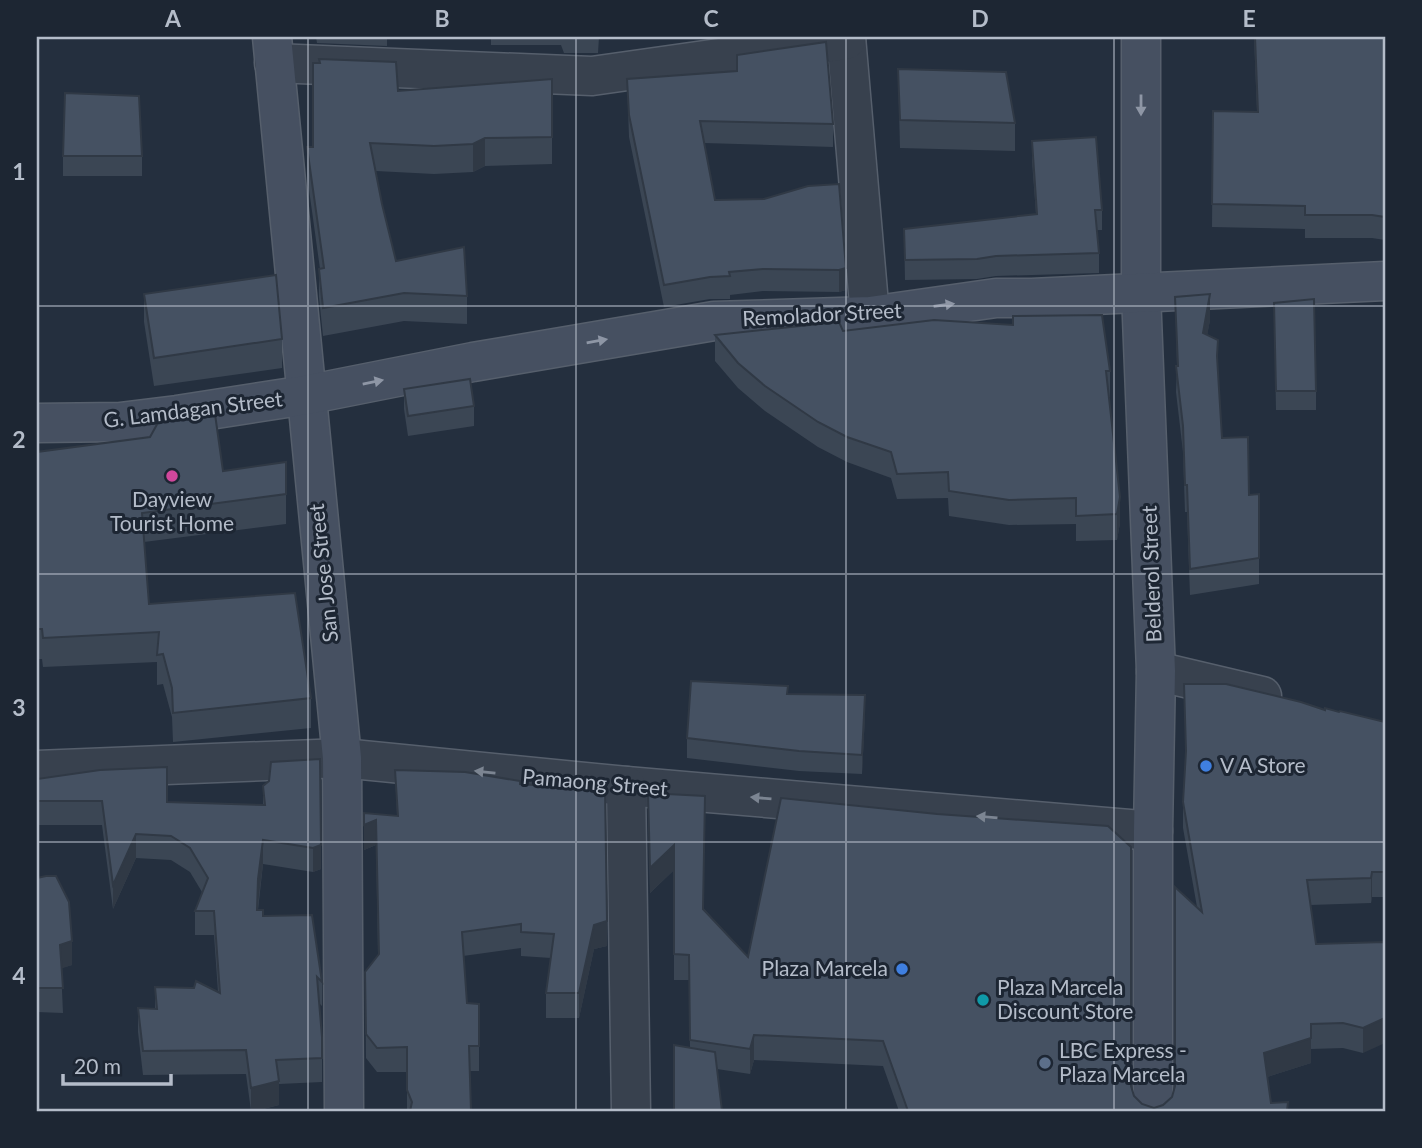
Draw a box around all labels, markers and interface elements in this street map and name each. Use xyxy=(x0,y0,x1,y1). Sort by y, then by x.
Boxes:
text: A xyxy=(164,4,182,32)
text: B xyxy=(434,4,450,32)
text: C xyxy=(703,4,719,32)
text: D xyxy=(971,4,989,32)
text: E xyxy=(1242,4,1256,32)
one-way arrow xyxy=(1135,94,1147,116)
text: 1 xyxy=(12,157,26,185)
street label: Remolador Street xyxy=(742,297,903,330)
one-way arrow xyxy=(934,300,956,311)
one-way arrow xyxy=(586,335,608,346)
one-way arrow xyxy=(362,376,384,387)
street label: G. Lamdagan Street xyxy=(102,385,284,432)
text: 2 xyxy=(12,425,26,453)
marker: Dayview Tourist Home xyxy=(164,468,180,484)
place label: Dayview Tourist Home xyxy=(110,486,234,535)
street label: San Jose Street xyxy=(303,502,342,644)
street label: Belderol Street xyxy=(1136,505,1165,643)
text: 3 xyxy=(12,693,26,721)
place label: V A Store xyxy=(1220,752,1306,777)
marker: V A Store xyxy=(1198,758,1214,774)
street label: Pamaong Street xyxy=(521,763,669,800)
one-way arrow xyxy=(474,767,496,778)
one-way arrow xyxy=(750,792,772,803)
one-way arrow xyxy=(976,811,998,822)
place label: Plaza Marcela xyxy=(762,955,888,980)
text: 4 xyxy=(12,961,26,989)
marker: Plaza Marcela xyxy=(894,961,910,977)
place label: Plaza Marcela Discount Store xyxy=(997,974,1133,1023)
marker: Plaza Marcela Discount Store xyxy=(975,992,991,1008)
place label: LBC Express - Plaza Marcela xyxy=(1059,1037,1187,1086)
scale bar xyxy=(63,1043,172,1087)
text: 20 m xyxy=(74,1053,121,1078)
marker: LBC Express - Plaza Marcela xyxy=(1037,1055,1053,1071)

